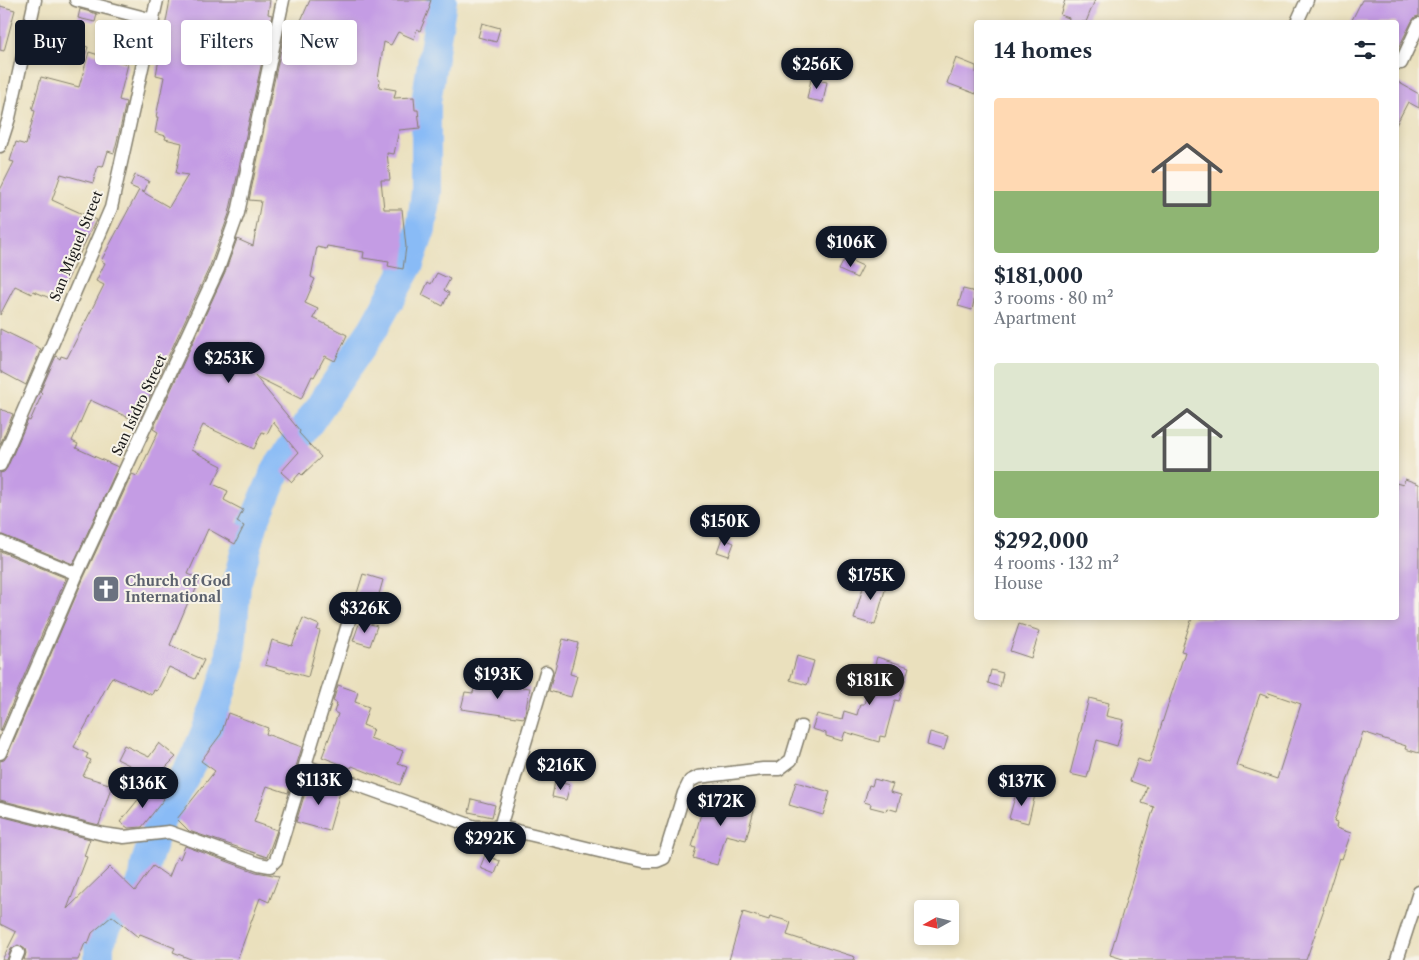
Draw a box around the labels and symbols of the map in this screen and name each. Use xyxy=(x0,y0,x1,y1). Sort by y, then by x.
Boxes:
pin: $256K xyxy=(782,48,852,90)
street label: San Miguel Street xyxy=(46,188,106,304)
pin: $106K xyxy=(816,226,886,268)
pin: $253K xyxy=(194,342,264,384)
street label: San Isidro Street xyxy=(108,351,170,459)
pin: $150K xyxy=(690,504,760,547)
pin: $175K xyxy=(836,558,906,601)
place label: Church of God International xyxy=(125,572,232,606)
church icon: Church of God International xyxy=(91,574,121,604)
pin: $326K xyxy=(330,592,400,634)
pin: $193K xyxy=(463,658,533,700)
pin: $181K xyxy=(835,664,905,706)
pin: $216K xyxy=(526,748,596,791)
pin: $113K xyxy=(284,764,354,806)
pin: $137K xyxy=(987,764,1057,807)
pin: $136K xyxy=(108,766,178,809)
pin: $172K xyxy=(686,784,756,827)
pin: $292K xyxy=(455,822,525,864)
north arrow xyxy=(914,900,959,945)

